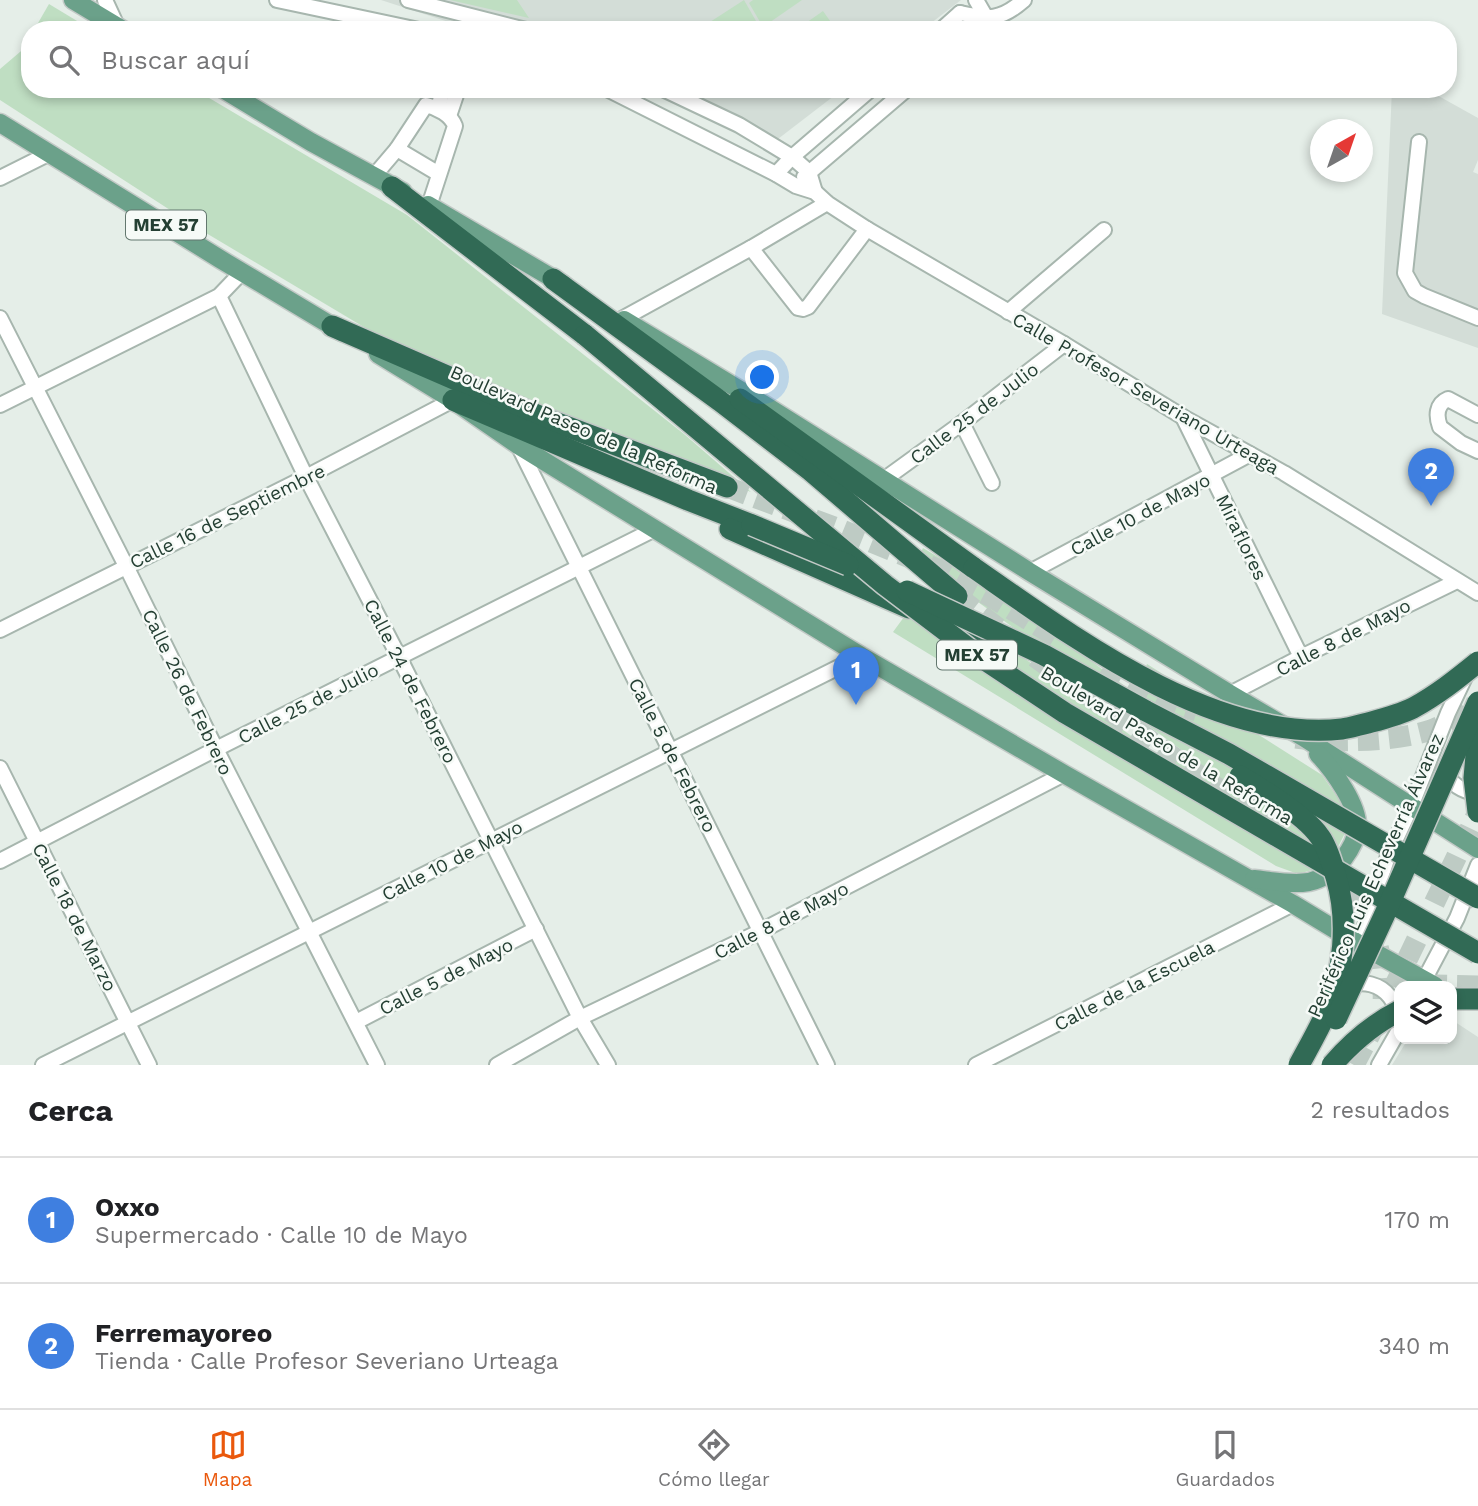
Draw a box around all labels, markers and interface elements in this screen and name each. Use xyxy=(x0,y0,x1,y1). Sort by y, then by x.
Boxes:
search box xyxy=(21,21,1457,98)
icon: search xyxy=(45,41,83,79)
text: Buscar aquí xyxy=(101,45,250,75)
north arrow xyxy=(1310,119,1373,182)
road number: MEX 57 xyxy=(126,210,206,240)
street label: Calle Profesor Severiano Urteaga xyxy=(1008,307,1284,480)
street label: Calle 25 de Julio xyxy=(906,358,1043,469)
street label: Boulevard Paseo de la Reforma xyxy=(447,360,721,499)
your location xyxy=(745,360,779,394)
pin: 2 xyxy=(1408,448,1454,506)
street label: Calle 16 de Septiembre xyxy=(126,459,329,574)
street label: Calle 10 de Mayo xyxy=(1066,468,1214,561)
street label: Miraflores xyxy=(1211,491,1272,584)
street label: Calle 8 de Mayo xyxy=(1272,594,1414,681)
street label: Calle 24 de Febrero xyxy=(359,595,462,767)
street label: Calle 26 de Febrero xyxy=(137,605,238,779)
road number: MEX 57 xyxy=(937,640,1017,670)
pin: 1 xyxy=(833,647,879,705)
street label: Calle 25 de Julio xyxy=(234,658,382,749)
street label: Boulevard Paseo de la Reforma xyxy=(1037,661,1297,830)
street label: Calle 5 de Febrero xyxy=(624,674,721,836)
street label: Periférico Luis Echeverría Álvarez xyxy=(1302,730,1449,1021)
street label: Calle 10 de Mayo xyxy=(378,815,527,906)
street label: Calle 18 de Marzo xyxy=(27,839,122,995)
street label: Calle 8 de Mayo xyxy=(710,877,852,964)
street label: Calle 5 de Mayo xyxy=(375,933,517,1020)
street label: Calle de la Escuela xyxy=(1050,935,1218,1036)
map controls xyxy=(1394,981,1457,1044)
button: layers xyxy=(1394,981,1457,1044)
text: Cerca xyxy=(28,1093,113,1128)
text: 2 resultados xyxy=(1311,1097,1450,1124)
text: Oxxo xyxy=(95,1192,160,1222)
text: 1 xyxy=(46,1207,56,1234)
text: 170 m xyxy=(1385,1207,1450,1234)
text: Supermercado · Calle 10 de Mayo xyxy=(95,1222,468,1249)
text: Ferremayoreo xyxy=(95,1318,272,1348)
text: 2 xyxy=(44,1333,58,1360)
text: 340 m xyxy=(1378,1333,1450,1360)
text: Tienda · Calle Profesor Severiano Urteaga xyxy=(95,1348,559,1375)
tab: Mapa xyxy=(203,1426,252,1491)
tab: Cómo llegar xyxy=(658,1426,770,1491)
tab: Guardados xyxy=(1175,1426,1275,1491)

